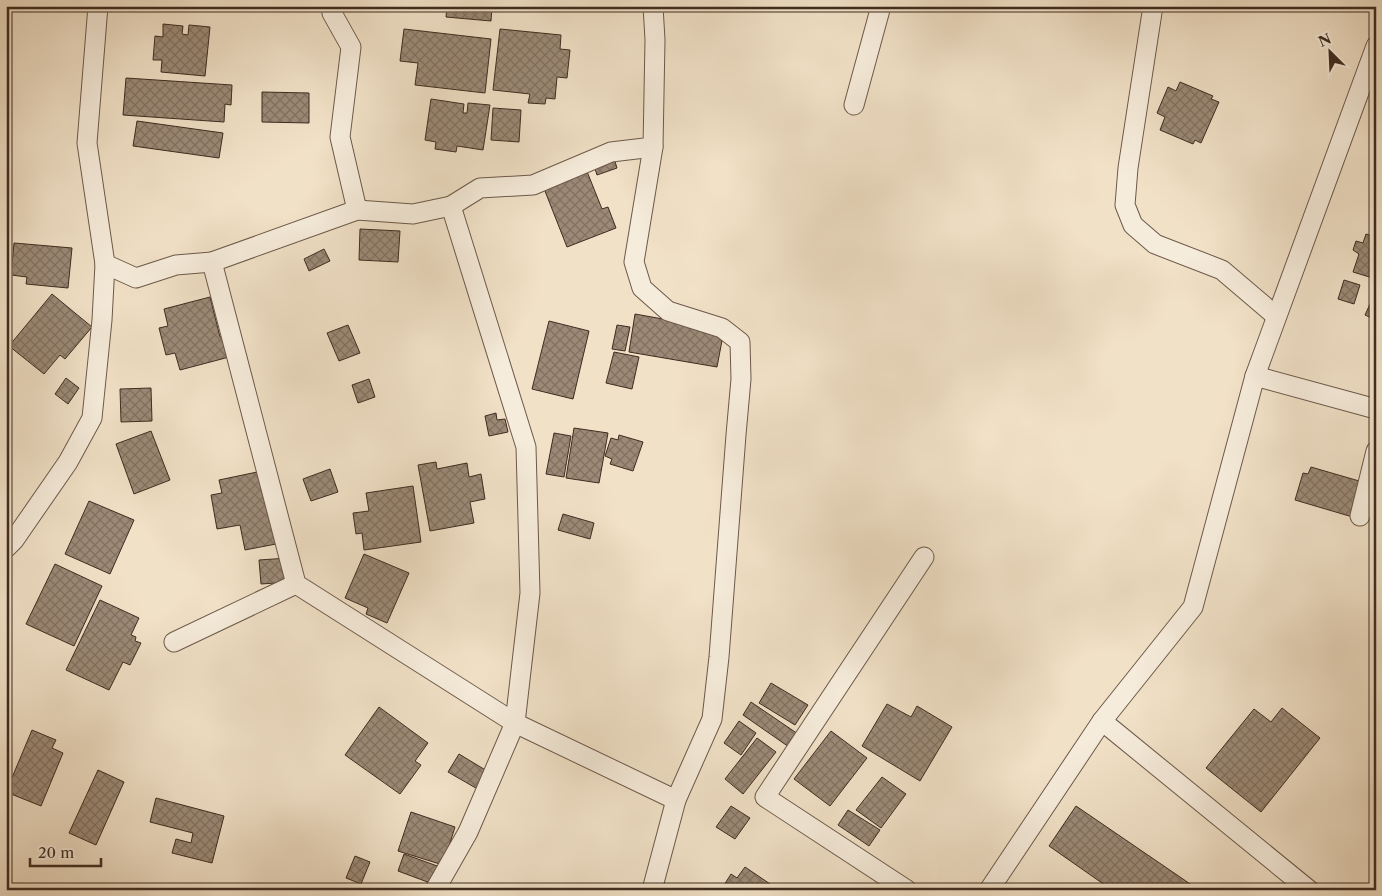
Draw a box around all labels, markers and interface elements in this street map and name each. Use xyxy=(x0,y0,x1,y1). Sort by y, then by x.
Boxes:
north arrow xyxy=(1304,28,1354,78)
text: N xyxy=(1315,29,1334,51)
scale bar xyxy=(30,836,101,868)
text: 20 m xyxy=(38,843,74,862)

